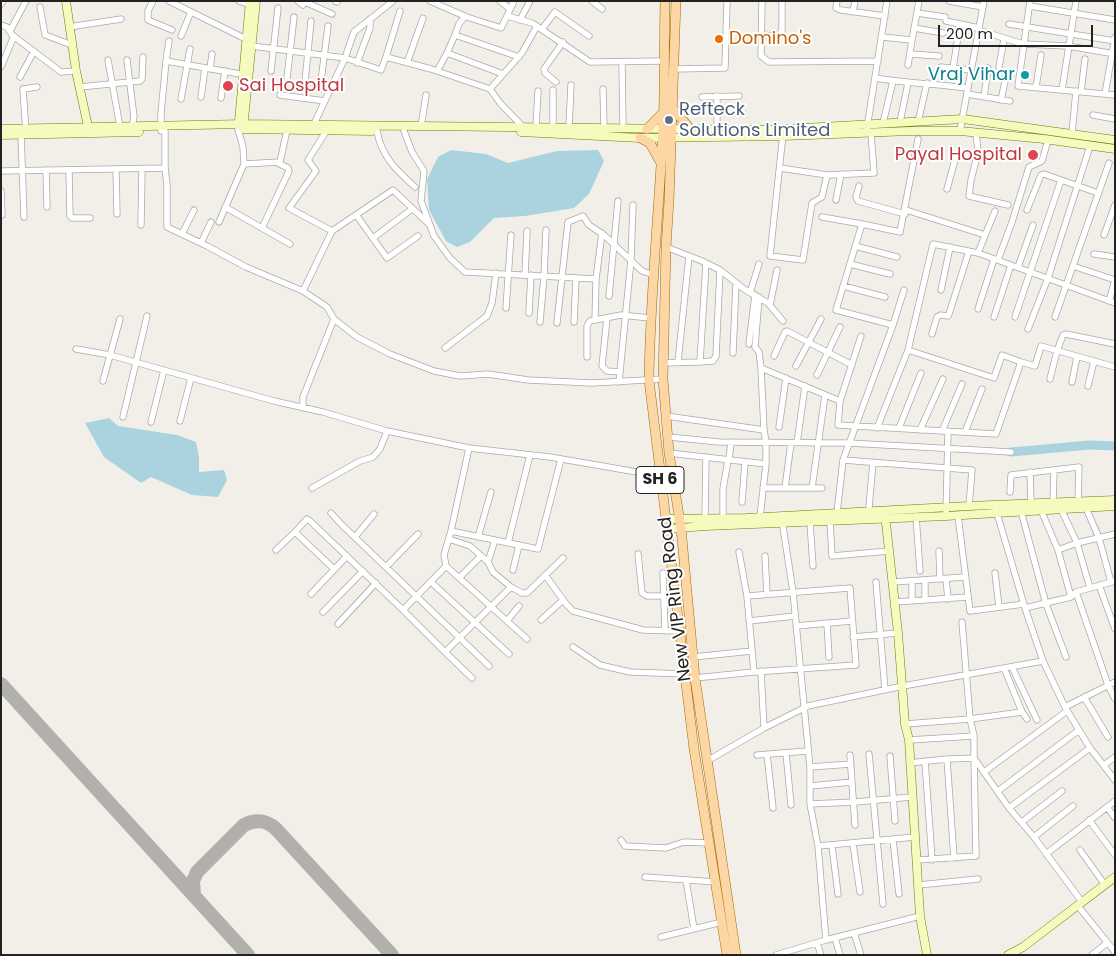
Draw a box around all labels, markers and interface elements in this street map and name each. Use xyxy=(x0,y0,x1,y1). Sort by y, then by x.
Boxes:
scale bar xyxy=(941,15,1096,47)
text: 200 m xyxy=(946,23,993,44)
place label: Domino's xyxy=(729,28,812,50)
marker: Domino's xyxy=(713,33,725,45)
place label: Vraj Vihar xyxy=(928,64,1015,86)
marker: Vraj Vihar xyxy=(1019,69,1031,81)
place label: Sai Hospital xyxy=(239,75,344,97)
marker: Sai Hospital xyxy=(221,79,235,93)
place label: Refteck Solutions Limited xyxy=(679,99,830,142)
marker: Refteck Solutions Limited xyxy=(663,114,675,126)
place label: Payal Hospital xyxy=(895,144,1022,166)
marker: Payal Hospital xyxy=(1026,148,1040,162)
road number: SH 6 xyxy=(636,466,684,494)
street label: New VIP Ring Road xyxy=(655,515,697,683)

